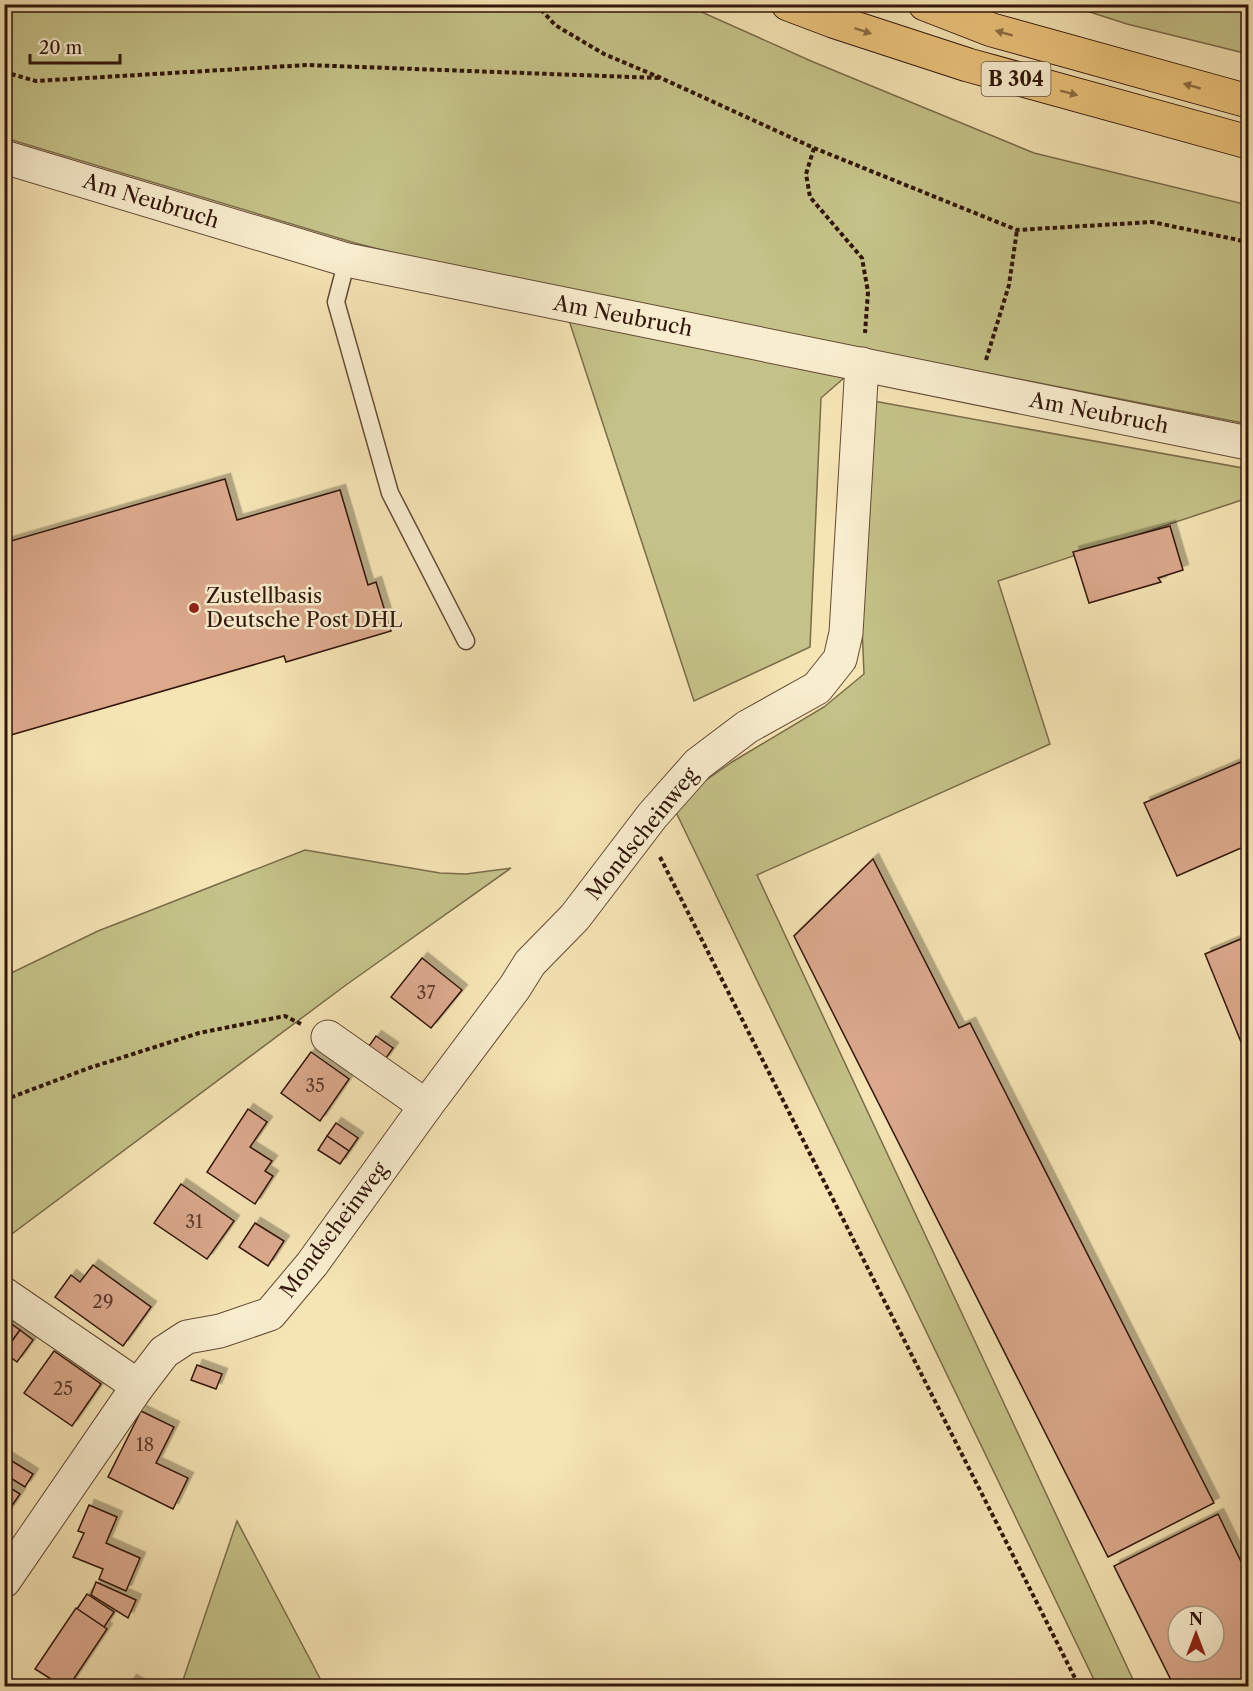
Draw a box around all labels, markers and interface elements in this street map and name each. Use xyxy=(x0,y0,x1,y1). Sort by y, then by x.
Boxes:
scale bar xyxy=(30,27,120,65)
one-way arrow xyxy=(854,27,872,36)
one-way arrow xyxy=(995,28,1013,38)
text: 20 m xyxy=(39,37,83,59)
road number: B 304 xyxy=(982,62,1050,96)
one-way arrow xyxy=(1183,81,1201,90)
one-way arrow xyxy=(1060,89,1079,99)
street label: Am Neubruch xyxy=(79,168,222,233)
street label: Am Neubruch xyxy=(551,290,695,341)
street label: Am Neubruch xyxy=(1027,387,1171,438)
place label: Zustellbasis Deutsche Post DHL xyxy=(206,583,403,632)
marker: Zustellbasis Deutsche Post DHL xyxy=(187,601,201,615)
street label: Mondscheinweg xyxy=(581,762,703,905)
house number: 37 xyxy=(417,982,436,1004)
house number: 35 xyxy=(305,1075,325,1097)
street label: Mondscheinweg xyxy=(274,1156,393,1302)
house number: 31 xyxy=(185,1211,203,1233)
house number: 29 xyxy=(93,1291,113,1313)
house number: 25 xyxy=(53,1378,73,1400)
house number: 18 xyxy=(136,1434,154,1456)
north arrow xyxy=(1166,1604,1226,1664)
text: N xyxy=(1189,1609,1203,1629)

